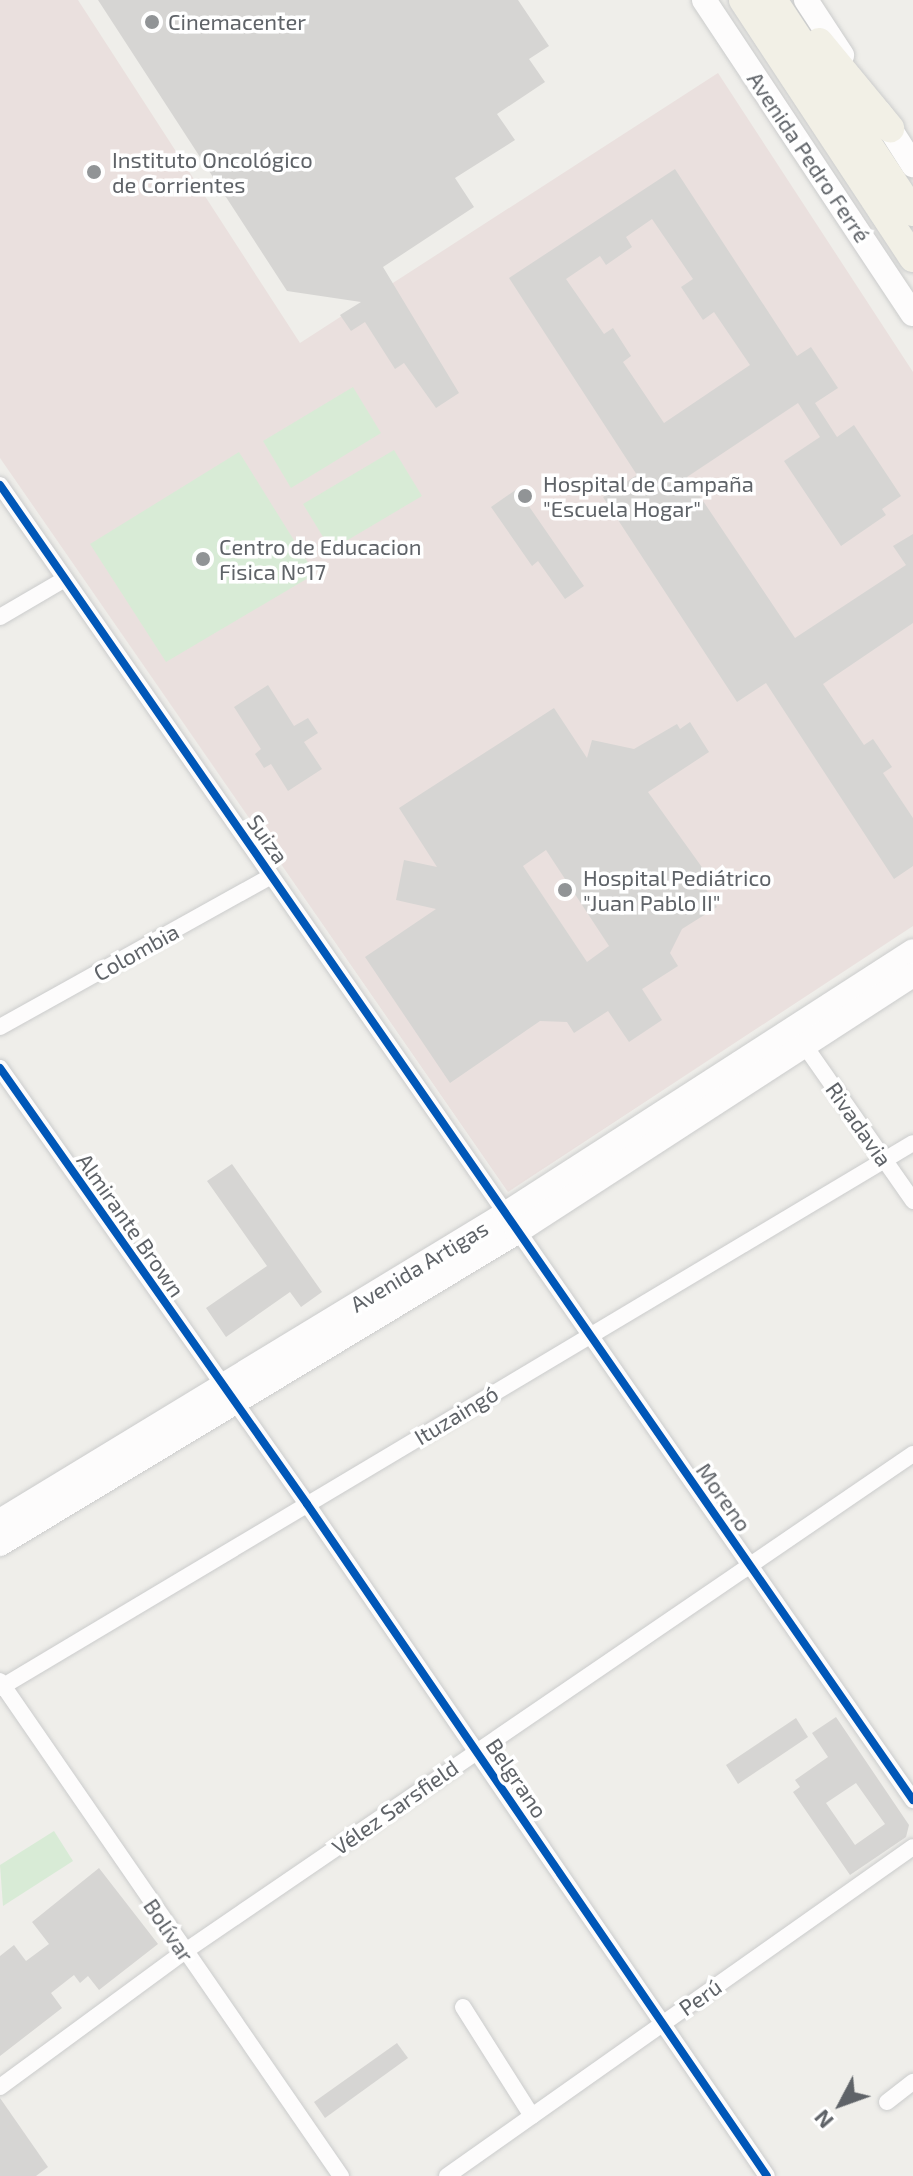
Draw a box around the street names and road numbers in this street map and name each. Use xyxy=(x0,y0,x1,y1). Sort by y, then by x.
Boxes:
street label: Avenida Pedro Ferré xyxy=(742,67,876,247)
street label: Suiza xyxy=(242,809,294,869)
street label: Colombia xyxy=(89,918,183,986)
street label: Rivadavia xyxy=(820,1077,898,1171)
street label: Almirante Brown xyxy=(72,1148,190,1302)
street label: Avenida Artigas xyxy=(345,1214,493,1318)
street label: Ituzaingó xyxy=(409,1380,503,1450)
street label: Moreno xyxy=(691,1458,757,1536)
street label: Belgrano xyxy=(481,1733,553,1823)
street label: Vélez Sarsfield xyxy=(327,1754,463,1860)
street label: Bolívar xyxy=(138,1893,200,1967)
street label: Perú xyxy=(674,1973,726,2021)

